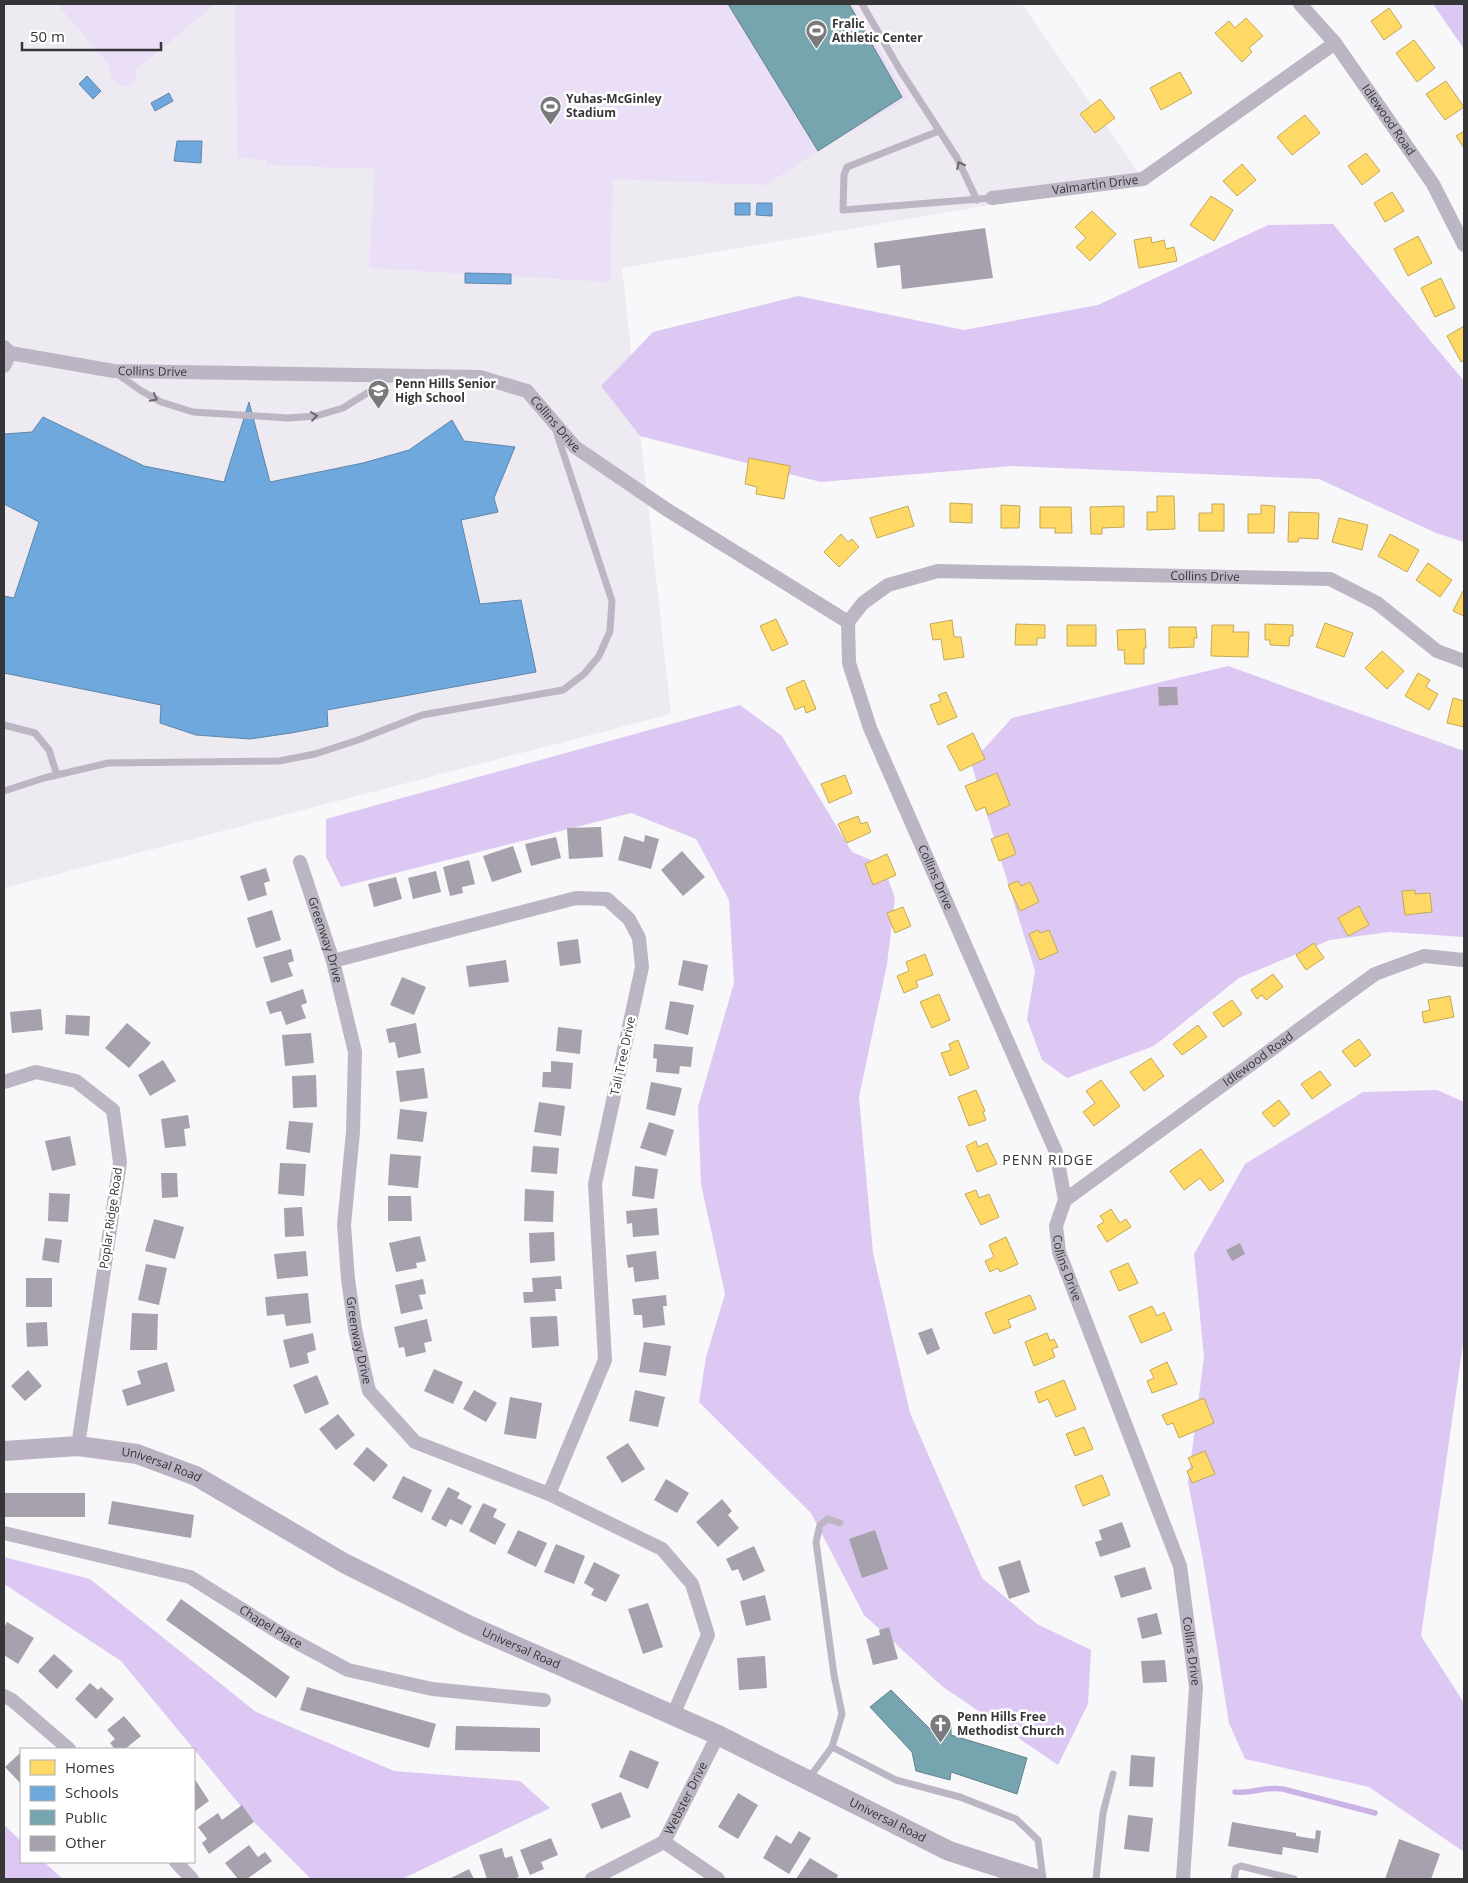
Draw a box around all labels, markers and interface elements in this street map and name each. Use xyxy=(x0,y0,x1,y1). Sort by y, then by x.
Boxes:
place label: Fralic Athletic Center xyxy=(832,15,923,46)
sports icon: Fralic Athletic Center xyxy=(804,19,828,50)
scale bar xyxy=(22,20,161,52)
text: 50 m xyxy=(30,26,65,46)
street label: Idlewood Road xyxy=(1358,81,1420,159)
place label: Yuhas-McGinley Stadium xyxy=(566,90,662,121)
sports icon: Yuhas-McGinley Stadium xyxy=(538,94,562,125)
one-way arrow xyxy=(956,161,966,170)
street label: Valmartin Drive xyxy=(1051,171,1139,198)
street label: Collins Drive xyxy=(118,362,188,380)
place label: Penn Hills Senior High School xyxy=(395,375,496,406)
school or university icon: Penn Hills Senior High School xyxy=(367,379,391,410)
one-way arrow xyxy=(149,391,158,401)
street label: Collins Drive xyxy=(527,392,584,456)
one-way arrow xyxy=(309,411,318,421)
street label: Collins Drive xyxy=(1170,567,1240,585)
street label: Collins Drive xyxy=(914,842,958,912)
street label: Greenway Drive xyxy=(304,895,347,985)
street label: Tall Tree Drive xyxy=(606,1015,639,1097)
street label: Idlewood Road xyxy=(1219,1027,1297,1090)
district label: PENN RIDGE xyxy=(1002,1150,1094,1169)
street label: Poplar Ridge Road xyxy=(95,1166,126,1270)
street label: Collins Drive xyxy=(1049,1234,1086,1304)
street label: Greenway Drive xyxy=(343,1295,376,1386)
street label: Universal Road xyxy=(120,1443,205,1486)
street label: Chapel Place xyxy=(236,1601,306,1652)
street label: Collins Drive xyxy=(1179,1616,1205,1687)
street label: Universal Road xyxy=(479,1623,563,1673)
place label: Penn Hills Free Methodist Church xyxy=(957,1708,1064,1739)
church icon: Penn Hills Free Methodist Church xyxy=(929,1712,953,1743)
legend xyxy=(20,1748,195,1863)
text: Homes xyxy=(65,1757,115,1777)
street label: Webster Drive xyxy=(660,1759,711,1837)
text: Schools xyxy=(65,1782,119,1802)
street label: Universal Road xyxy=(847,1793,929,1846)
text: Public xyxy=(65,1807,107,1827)
text: Other xyxy=(65,1832,106,1852)

